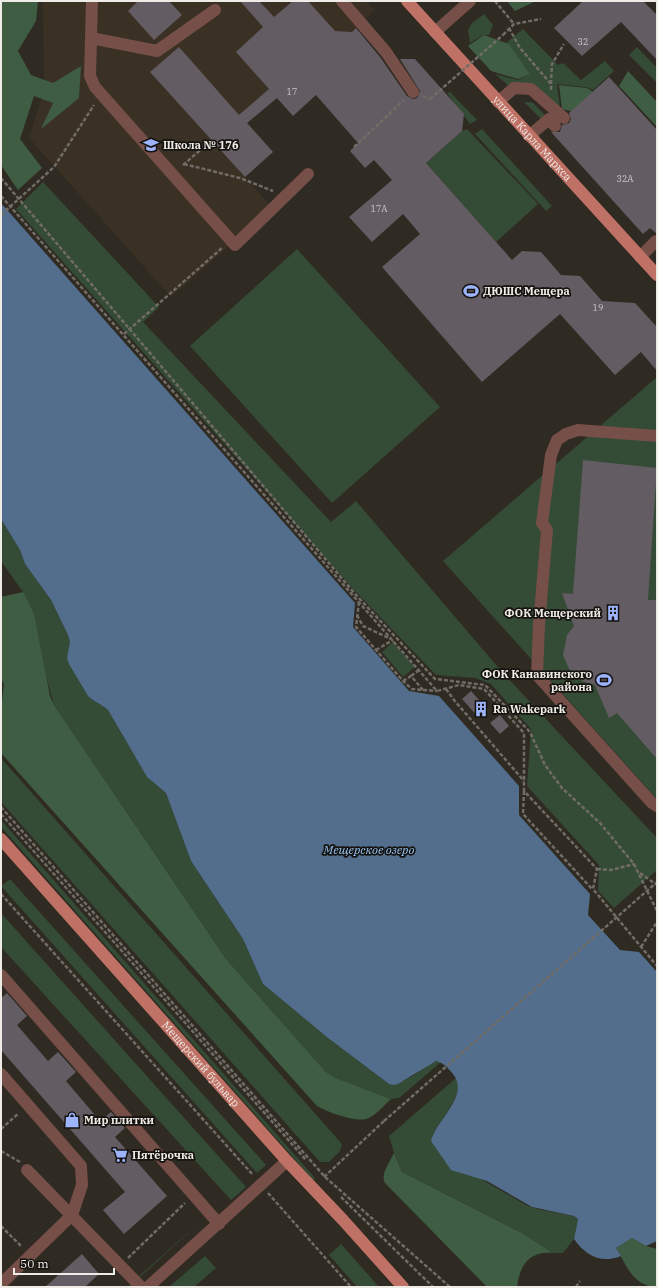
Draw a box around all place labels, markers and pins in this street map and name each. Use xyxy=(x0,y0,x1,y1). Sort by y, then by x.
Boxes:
school or university icon: Школа № 176 xyxy=(142,136,160,154)
place label: Школа № 176 xyxy=(163,138,239,152)
sports icon: ДЮШС Мещера xyxy=(462,282,480,300)
place label: ДЮШС Мещера xyxy=(483,284,570,298)
building icon: ФОК Мещерский xyxy=(604,604,622,622)
place label: ФОК Мещерский xyxy=(504,606,601,620)
place label: ФОК Канавинского района xyxy=(482,667,592,694)
sports icon: ФОК Канавинского района xyxy=(595,671,613,689)
building icon: Ra Wakepark xyxy=(472,700,490,718)
place label: Ra Wakepark xyxy=(493,702,566,716)
shop icon: Мир плитки xyxy=(63,1111,81,1129)
place label: Мир плитки xyxy=(84,1113,154,1127)
supermarket icon: Пятёрочка xyxy=(111,1146,129,1164)
place label: Пятёрочка xyxy=(132,1148,194,1162)

